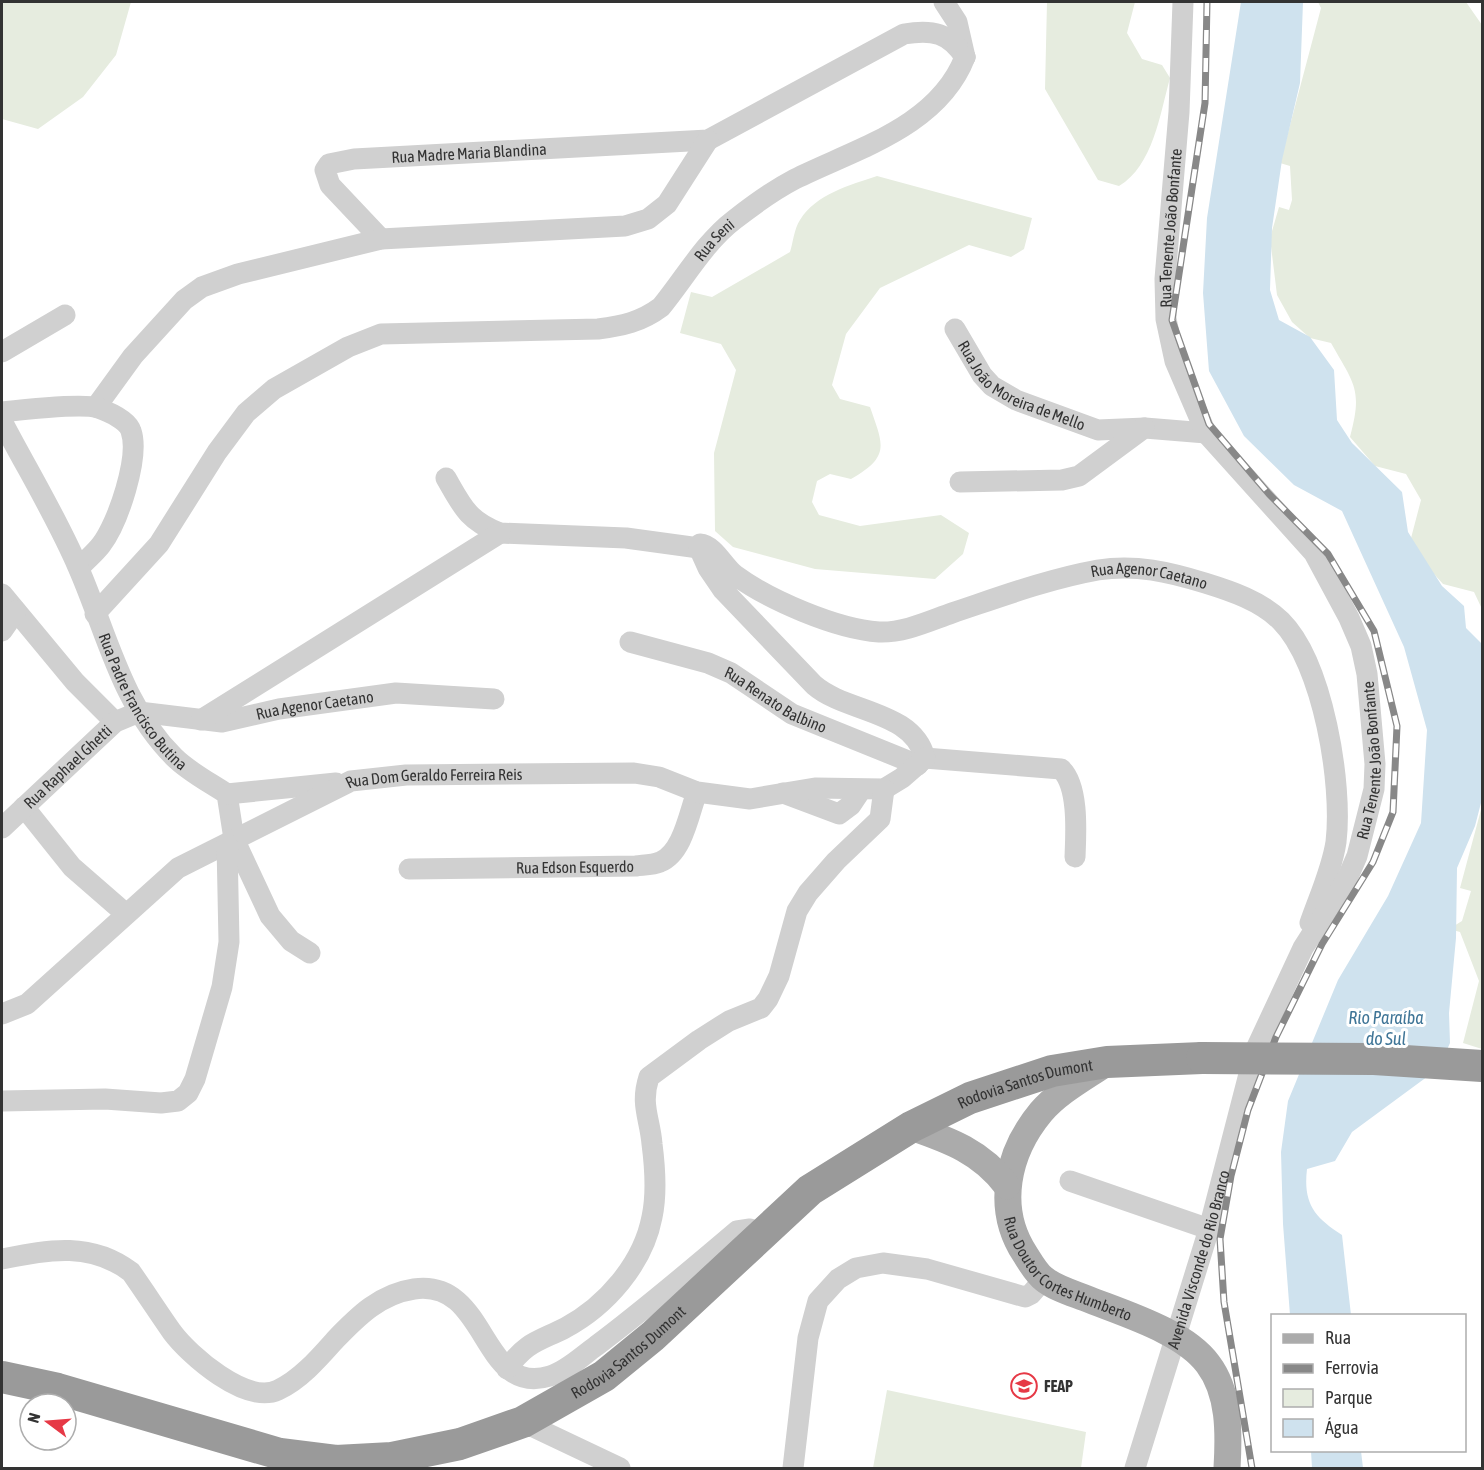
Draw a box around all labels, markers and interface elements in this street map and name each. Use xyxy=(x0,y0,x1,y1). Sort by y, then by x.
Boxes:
street label: Rua Madre Maria Blandina xyxy=(391,140,547,166)
street label: Rua Tenente João Bonfante xyxy=(1156,148,1185,308)
street label: Rua Seni xyxy=(690,215,738,264)
street label: Rua João Moreira de Mello xyxy=(955,337,1088,434)
street label: Rua Agenor Caetano xyxy=(1089,559,1210,592)
street label: Rua Padre Francisco Butina xyxy=(96,631,191,774)
street label: Rua Renato Balbino xyxy=(722,662,829,736)
street label: Rua Tenente João Bonfante xyxy=(1353,680,1384,841)
street label: Rua Agenor Caetano xyxy=(254,687,375,723)
street label: Rua Raphael Ghetti xyxy=(20,721,115,812)
street label: Rua Dom Geraldo Ferreira Reis xyxy=(342,765,523,791)
street label: Rua Edson Esquerdo xyxy=(516,857,634,877)
water label: Rio Paraíba do Sul xyxy=(1348,1007,1424,1049)
street label: Rodovia Santos Dumont xyxy=(954,1055,1094,1112)
street label: Avenida Visconde do Rio Branco xyxy=(1163,1168,1233,1351)
street label: Rua Doutor Cortes Humberto xyxy=(1001,1215,1135,1324)
street label: Rodovia Santos Dumont xyxy=(568,1302,689,1402)
legend xyxy=(1271,1314,1466,1452)
text: Rua xyxy=(1325,1327,1351,1348)
text: Ferrovia xyxy=(1325,1357,1379,1378)
school or university icon: FEAP xyxy=(1009,1371,1039,1401)
place label: FEAP xyxy=(1044,1377,1073,1395)
text: Parque xyxy=(1325,1387,1373,1408)
north arrow xyxy=(18,1392,78,1452)
text: N xyxy=(24,1411,44,1425)
text: Água xyxy=(1325,1417,1359,1438)

